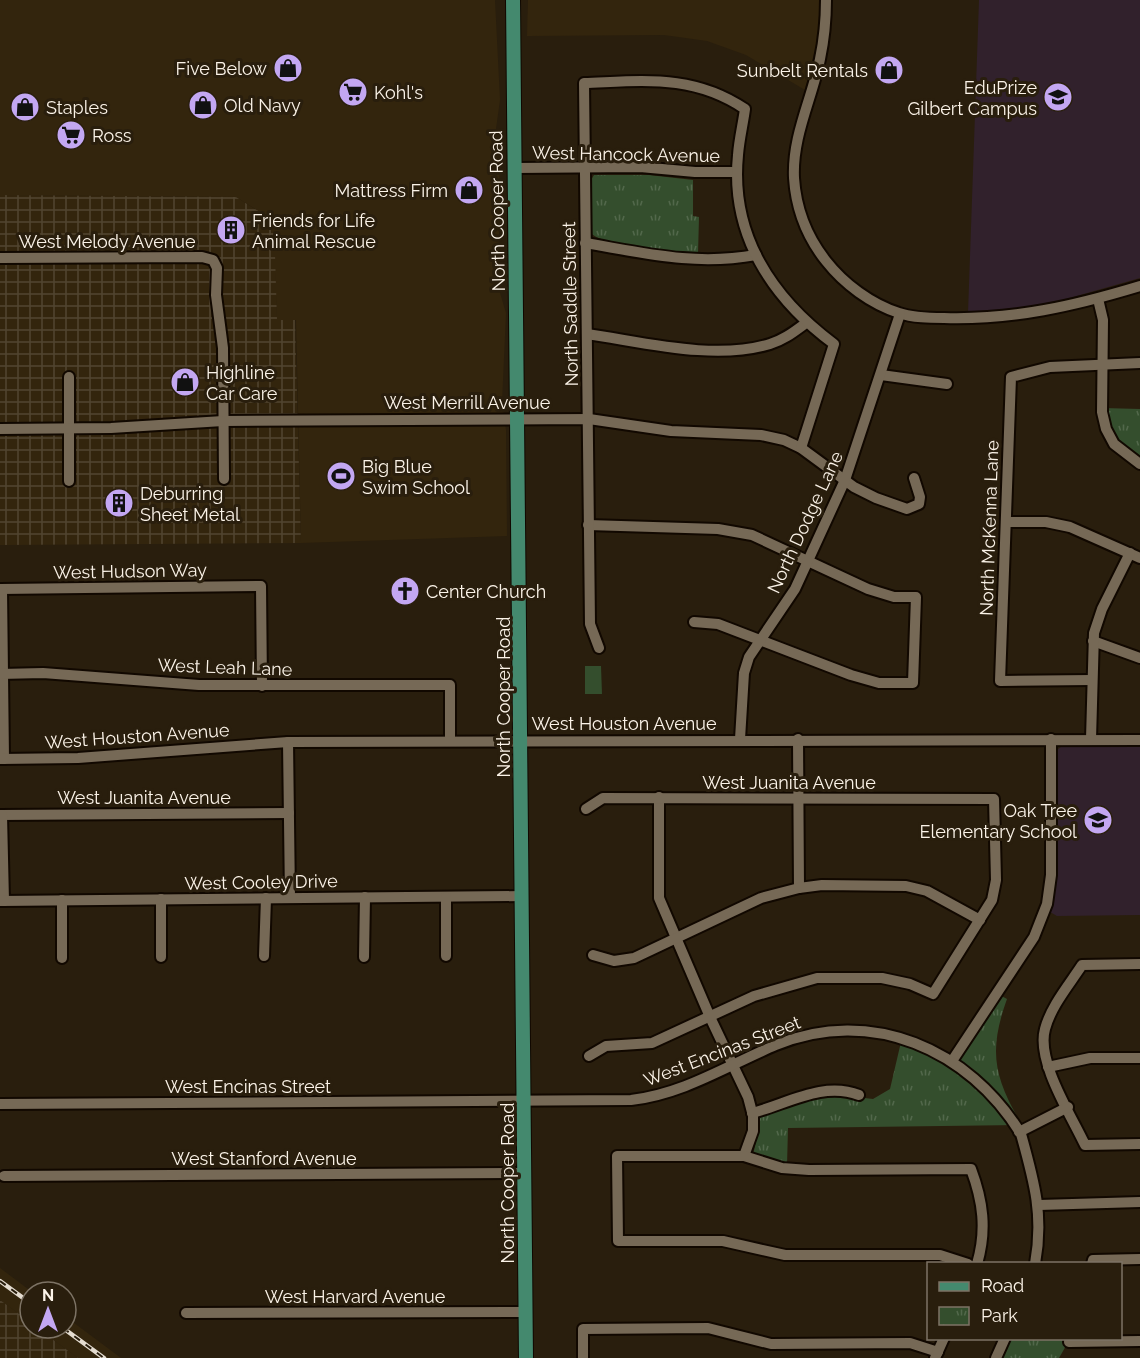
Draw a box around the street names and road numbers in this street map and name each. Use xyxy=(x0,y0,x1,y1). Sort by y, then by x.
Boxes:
street label: North Cooper Road xyxy=(485,130,509,292)
street label: West Hancock Avenue xyxy=(532,142,721,166)
street label: North Saddle Street xyxy=(558,221,582,387)
street label: West Melody Avenue xyxy=(19,231,196,252)
street label: West Merrill Avenue xyxy=(384,392,551,413)
street label: North McKenna Lane xyxy=(975,439,1003,616)
street label: North Dodge Lane xyxy=(763,447,847,596)
street label: West Hudson Way xyxy=(53,559,207,583)
street label: North Cooper Road xyxy=(493,617,514,778)
street label: West Leah Lane xyxy=(157,654,293,680)
street label: West Houston Avenue xyxy=(531,713,717,734)
street label: West Houston Avenue xyxy=(44,719,230,753)
street label: West Juanita Avenue xyxy=(702,772,876,793)
street label: West Juanita Avenue xyxy=(57,787,231,808)
street label: West Cooley Drive xyxy=(184,870,338,894)
street label: West Encinas Street xyxy=(641,1011,803,1091)
street label: West Encinas Street xyxy=(165,1076,331,1097)
street label: North Cooper Road xyxy=(497,1103,518,1264)
street label: West Stanford Avenue xyxy=(171,1148,357,1169)
street label: West Harvard Avenue xyxy=(265,1286,446,1307)

